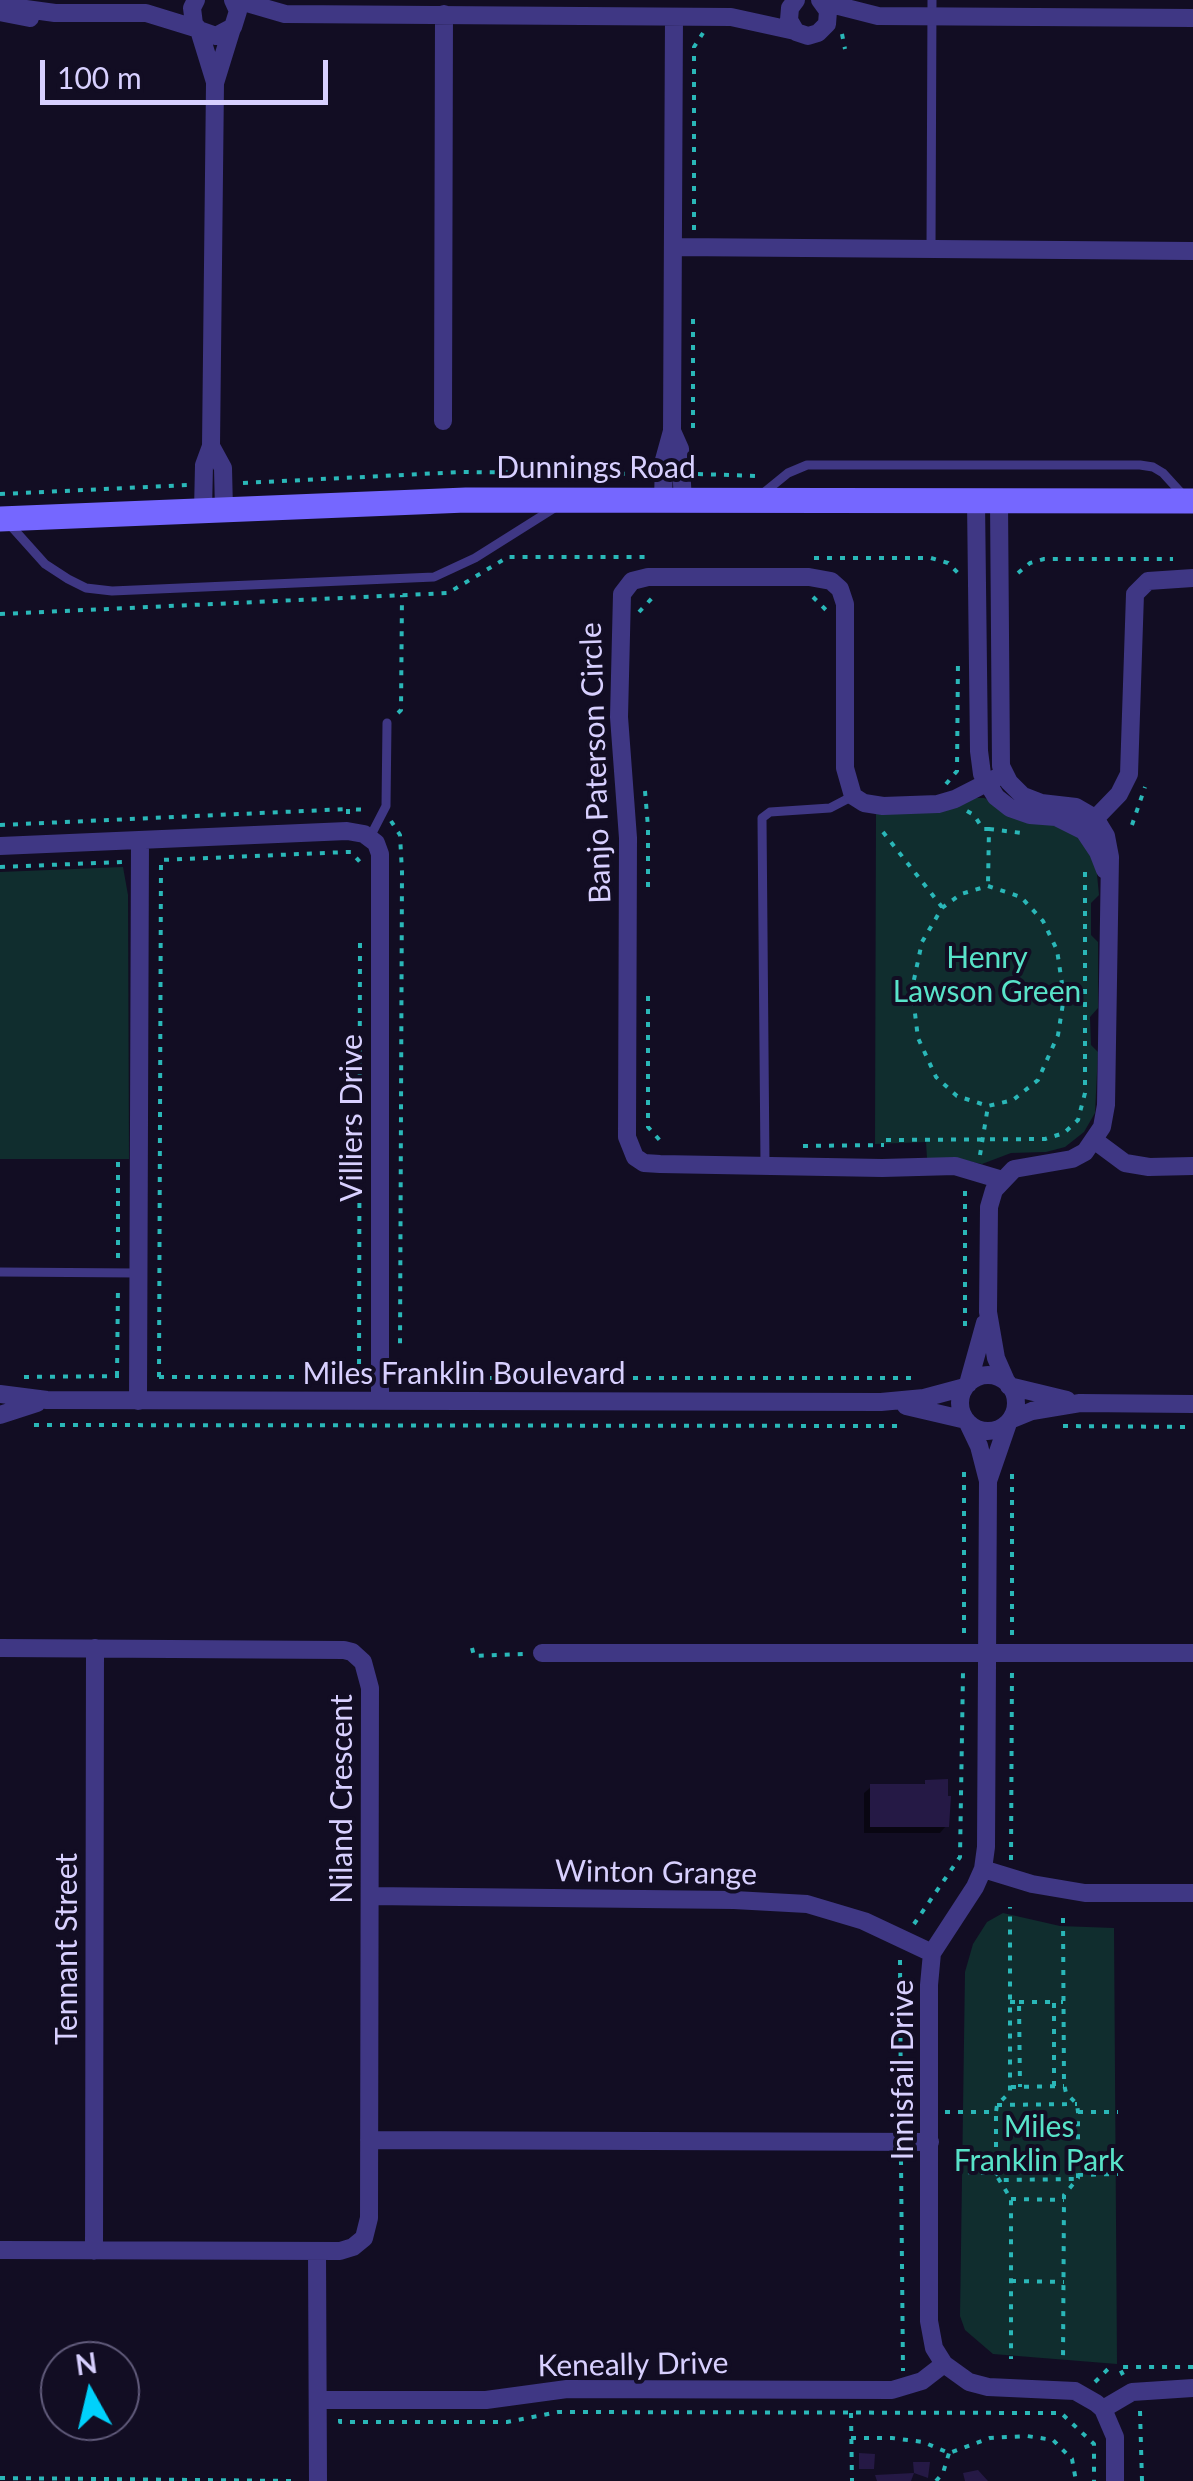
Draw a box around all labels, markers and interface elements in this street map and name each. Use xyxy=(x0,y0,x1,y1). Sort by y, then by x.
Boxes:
scale bar xyxy=(45,40,332,102)
text: 100 m xyxy=(57,59,142,95)
street label: Dunnings Road xyxy=(496,450,696,486)
street label: Banjo Paterson Circle xyxy=(573,622,619,904)
park label: Henry Lawson Green xyxy=(893,940,1081,1010)
street label: Villiers Drive xyxy=(334,1034,370,1202)
street label: Miles Franklin Boulevard xyxy=(302,1356,626,1392)
street label: Niland Crescent xyxy=(324,1694,360,1904)
street label: Tennant Street xyxy=(49,1853,85,2045)
street label: Winton Grange xyxy=(555,1853,757,1893)
street label: Innisfail Drive xyxy=(885,1980,921,2160)
park label: Miles Franklin Park xyxy=(954,2109,1124,2180)
north arrow xyxy=(40,2341,140,2441)
text: N xyxy=(73,2345,99,2382)
street label: Keneally Drive xyxy=(537,2345,729,2385)

